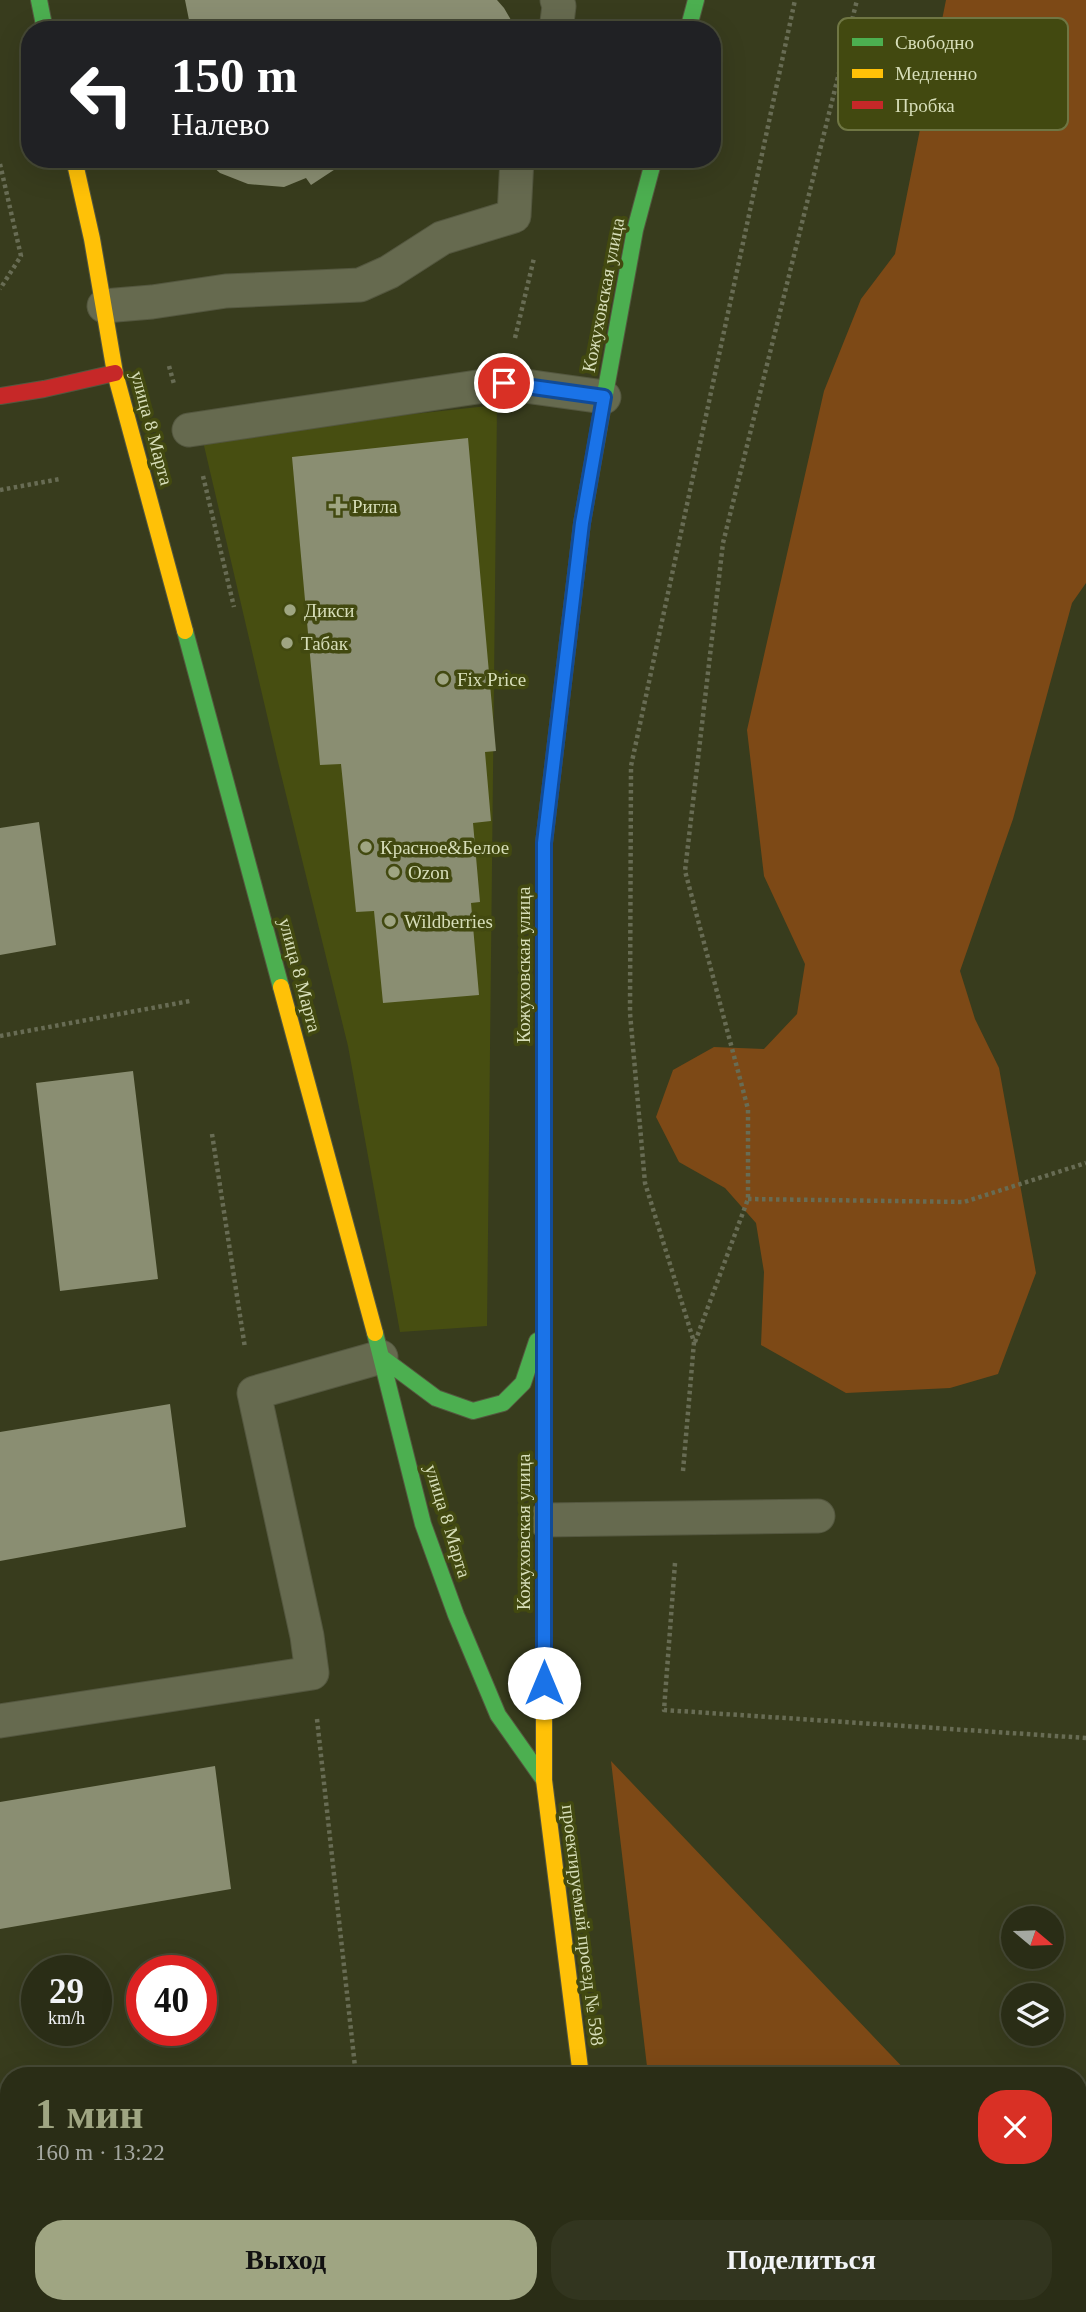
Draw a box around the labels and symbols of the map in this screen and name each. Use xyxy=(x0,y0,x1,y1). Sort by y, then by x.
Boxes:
legend xyxy=(838,18,1068,130)
text: Свободно xyxy=(895,32,974,53)
text: Медленно xyxy=(895,63,977,84)
text: Пробка xyxy=(895,95,955,116)
street label: Кожуховская улица xyxy=(578,216,628,374)
pin xyxy=(474,353,534,413)
street label: улица 8 Марта xyxy=(127,369,177,488)
place label: Ригла xyxy=(352,496,398,517)
marker: Ригла xyxy=(330,498,346,514)
place label: Дикси xyxy=(304,600,355,621)
marker: Дикси xyxy=(282,602,298,618)
place label: Табак xyxy=(301,633,349,654)
marker: Табак xyxy=(279,635,295,651)
place label: Fix Price xyxy=(457,669,526,690)
marker: Fix Price xyxy=(435,671,451,687)
place label: Красное&Белое xyxy=(380,837,509,858)
marker: Красное&Белое xyxy=(358,839,374,855)
place label: Ozon xyxy=(408,862,450,883)
marker: Ozon xyxy=(386,864,402,880)
street label: Кожуховская улица xyxy=(513,886,534,1043)
place label: Wildberries xyxy=(404,911,493,932)
marker: Wildberries xyxy=(382,913,398,929)
street label: улица 8 Марта xyxy=(275,916,325,1035)
street label: Кожуховская улица xyxy=(513,1453,534,1610)
street label: улица 8 Марта xyxy=(421,1462,475,1581)
position arrow xyxy=(507,1646,581,1720)
street label: проектируемый проезд № 598 xyxy=(558,1803,608,2047)
north arrow xyxy=(1001,1906,1064,1969)
speed limit sign: 40 xyxy=(126,1955,217,2046)

